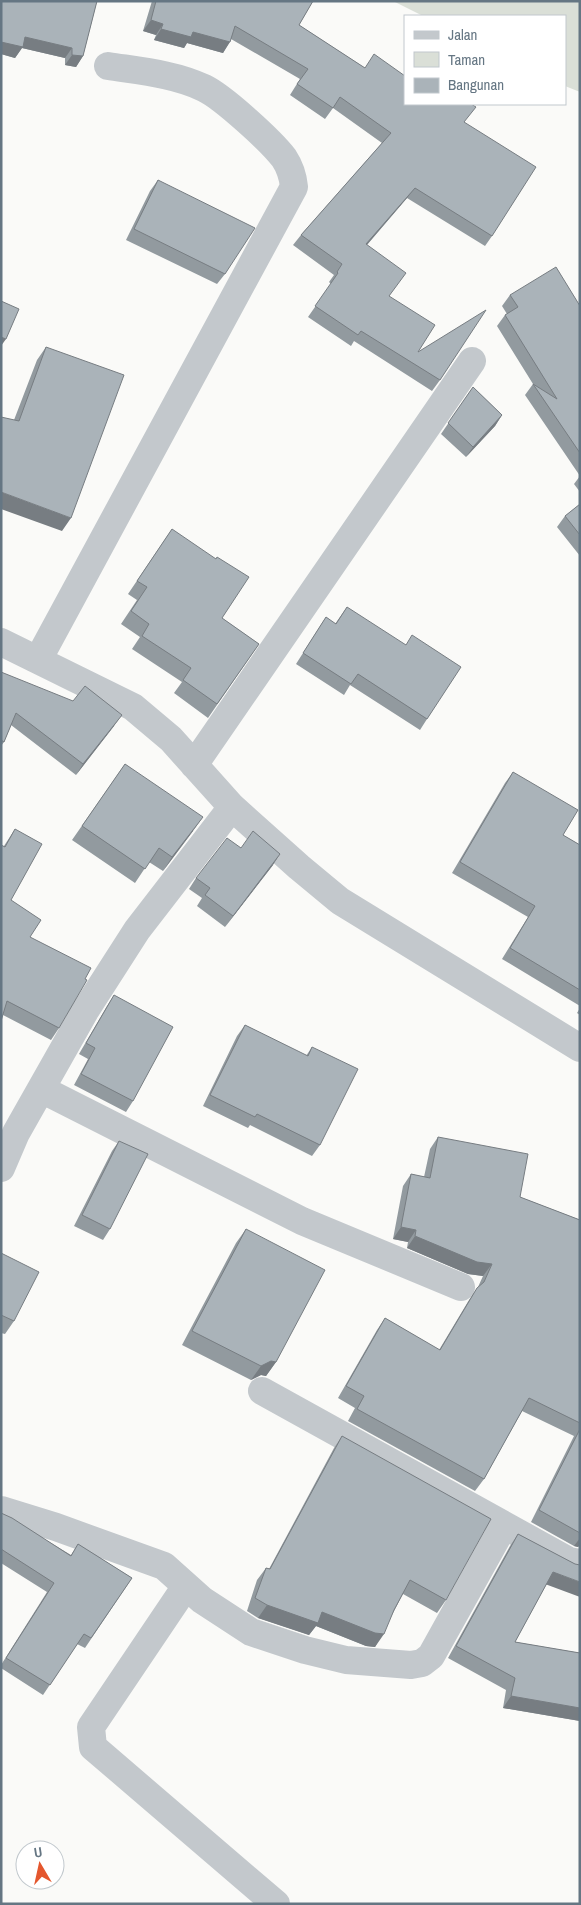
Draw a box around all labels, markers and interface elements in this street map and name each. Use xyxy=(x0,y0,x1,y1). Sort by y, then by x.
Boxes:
legend xyxy=(404,15,566,105)
text: Jalan xyxy=(448,24,477,45)
text: Taman xyxy=(448,49,485,70)
text: Bangunan xyxy=(448,74,504,95)
north arrow xyxy=(15,1840,65,1890)
text: U xyxy=(32,1843,43,1862)

